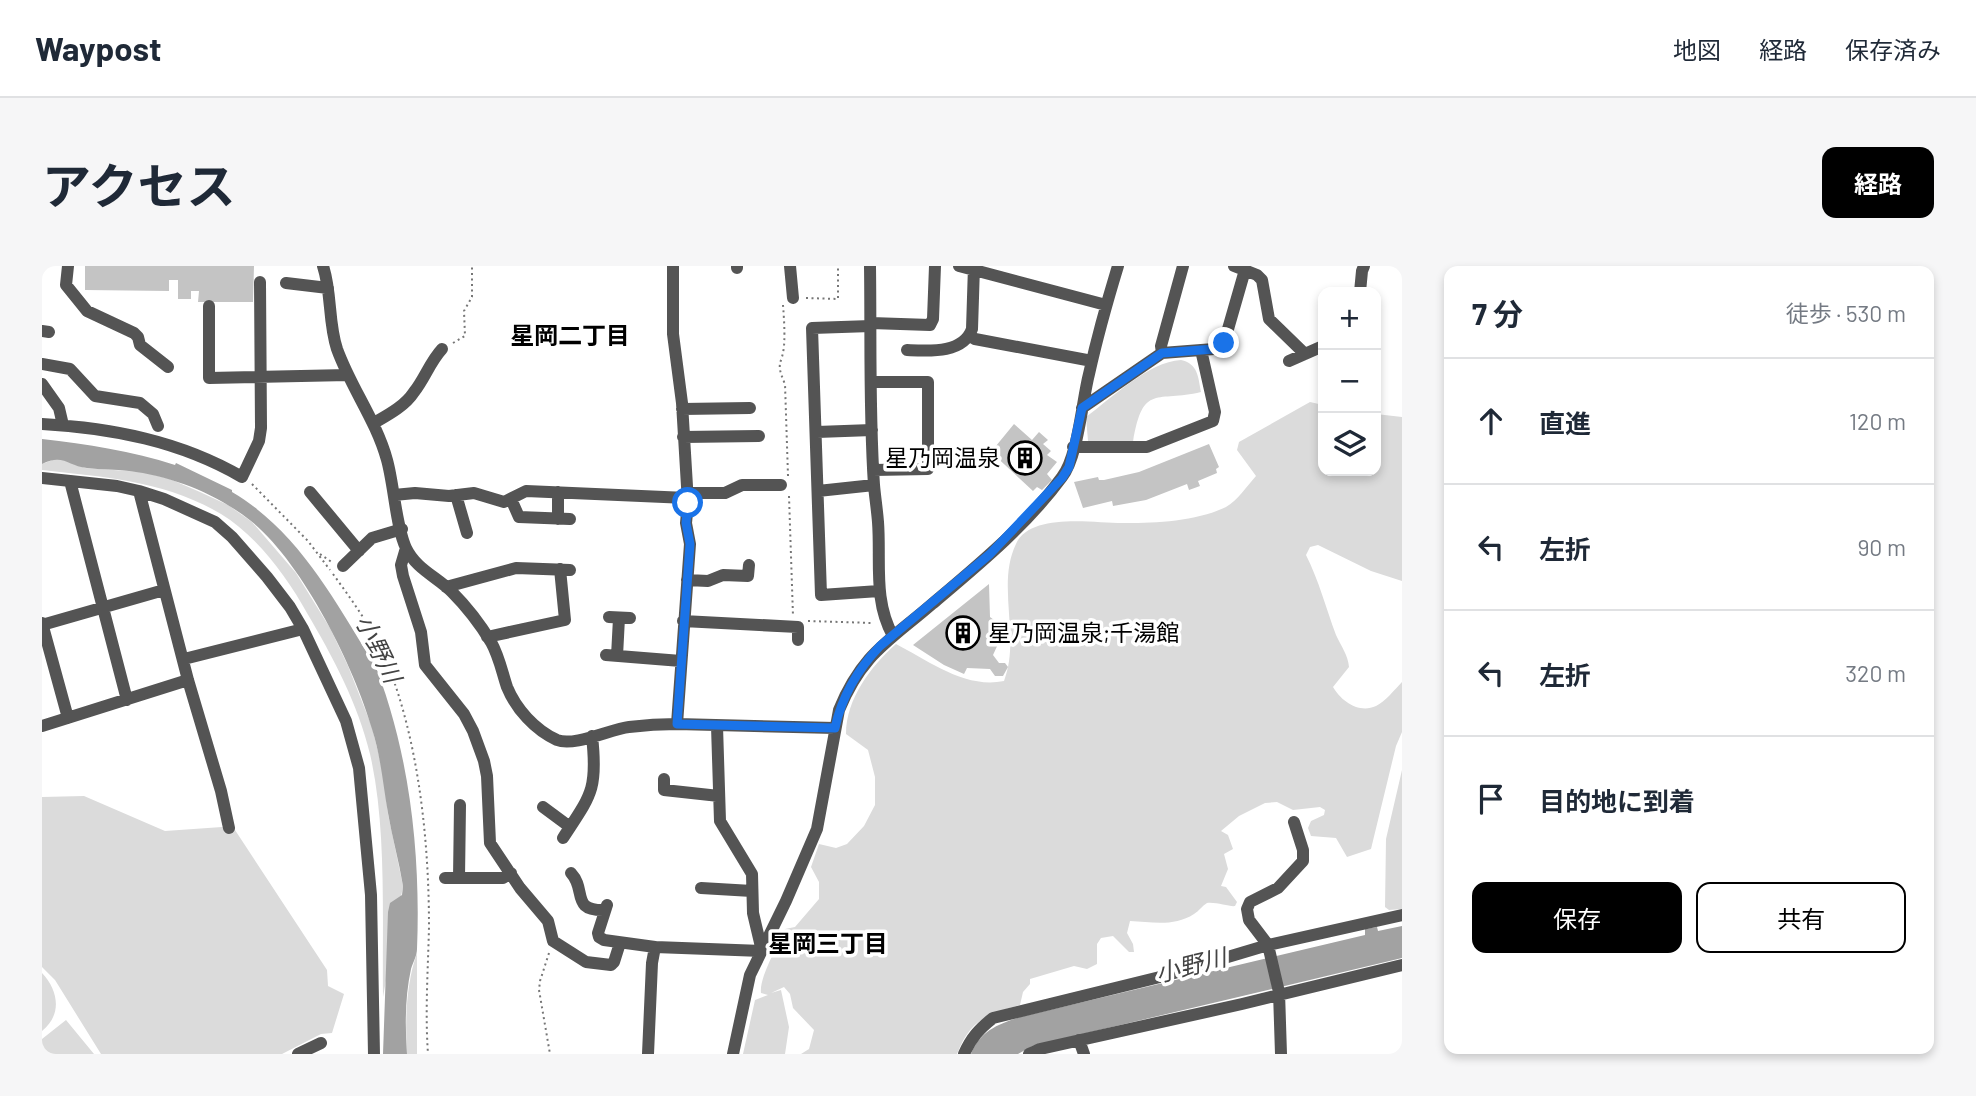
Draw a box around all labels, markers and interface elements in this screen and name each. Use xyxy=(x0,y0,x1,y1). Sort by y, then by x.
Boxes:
text: Waypost xyxy=(35,28,162,68)
text: 地図 xyxy=(1673,35,1721,64)
text: 経路 xyxy=(1759,35,1807,64)
text: 保存済み xyxy=(1845,35,1941,64)
button: 経路 xyxy=(1822,147,1934,218)
text: アクセス xyxy=(42,155,236,214)
map controls xyxy=(1318,287,1381,476)
button: + xyxy=(1318,287,1381,350)
text: 7 分 xyxy=(1472,295,1523,331)
text: 徒歩 · 530 m xyxy=(1786,299,1906,327)
district label: 星岡二丁目 xyxy=(510,320,630,349)
route end xyxy=(1208,327,1239,358)
button: − xyxy=(1318,350,1381,413)
icon: ahead xyxy=(1472,402,1510,440)
text: 直進 xyxy=(1539,407,1591,438)
text: 120 m xyxy=(1849,407,1906,435)
button: layers xyxy=(1318,413,1381,476)
building icon: 星乃岡温泉 xyxy=(1006,439,1044,477)
place label: 星乃岡温泉 xyxy=(885,443,1000,471)
route start xyxy=(672,487,703,518)
icon: left xyxy=(1472,528,1510,566)
text: 左折 xyxy=(1539,533,1591,564)
text: 90 m xyxy=(1857,533,1906,561)
water label: 小野川 xyxy=(351,610,409,690)
building icon: 星乃岡温泉;千湯館 xyxy=(944,614,982,652)
place label: 星乃岡温泉;千湯館 xyxy=(988,618,1179,646)
icon: left xyxy=(1472,654,1510,692)
text: 左折 xyxy=(1539,659,1591,690)
text: 320 m xyxy=(1845,659,1906,687)
icon: arrive xyxy=(1472,780,1510,818)
text: 目的地に到着 xyxy=(1539,785,1695,816)
button: 保存 xyxy=(1472,882,1682,953)
button: 共有 xyxy=(1696,882,1906,953)
district label: 星岡三丁目 xyxy=(768,928,888,957)
water label: 小野川 xyxy=(1152,941,1232,987)

